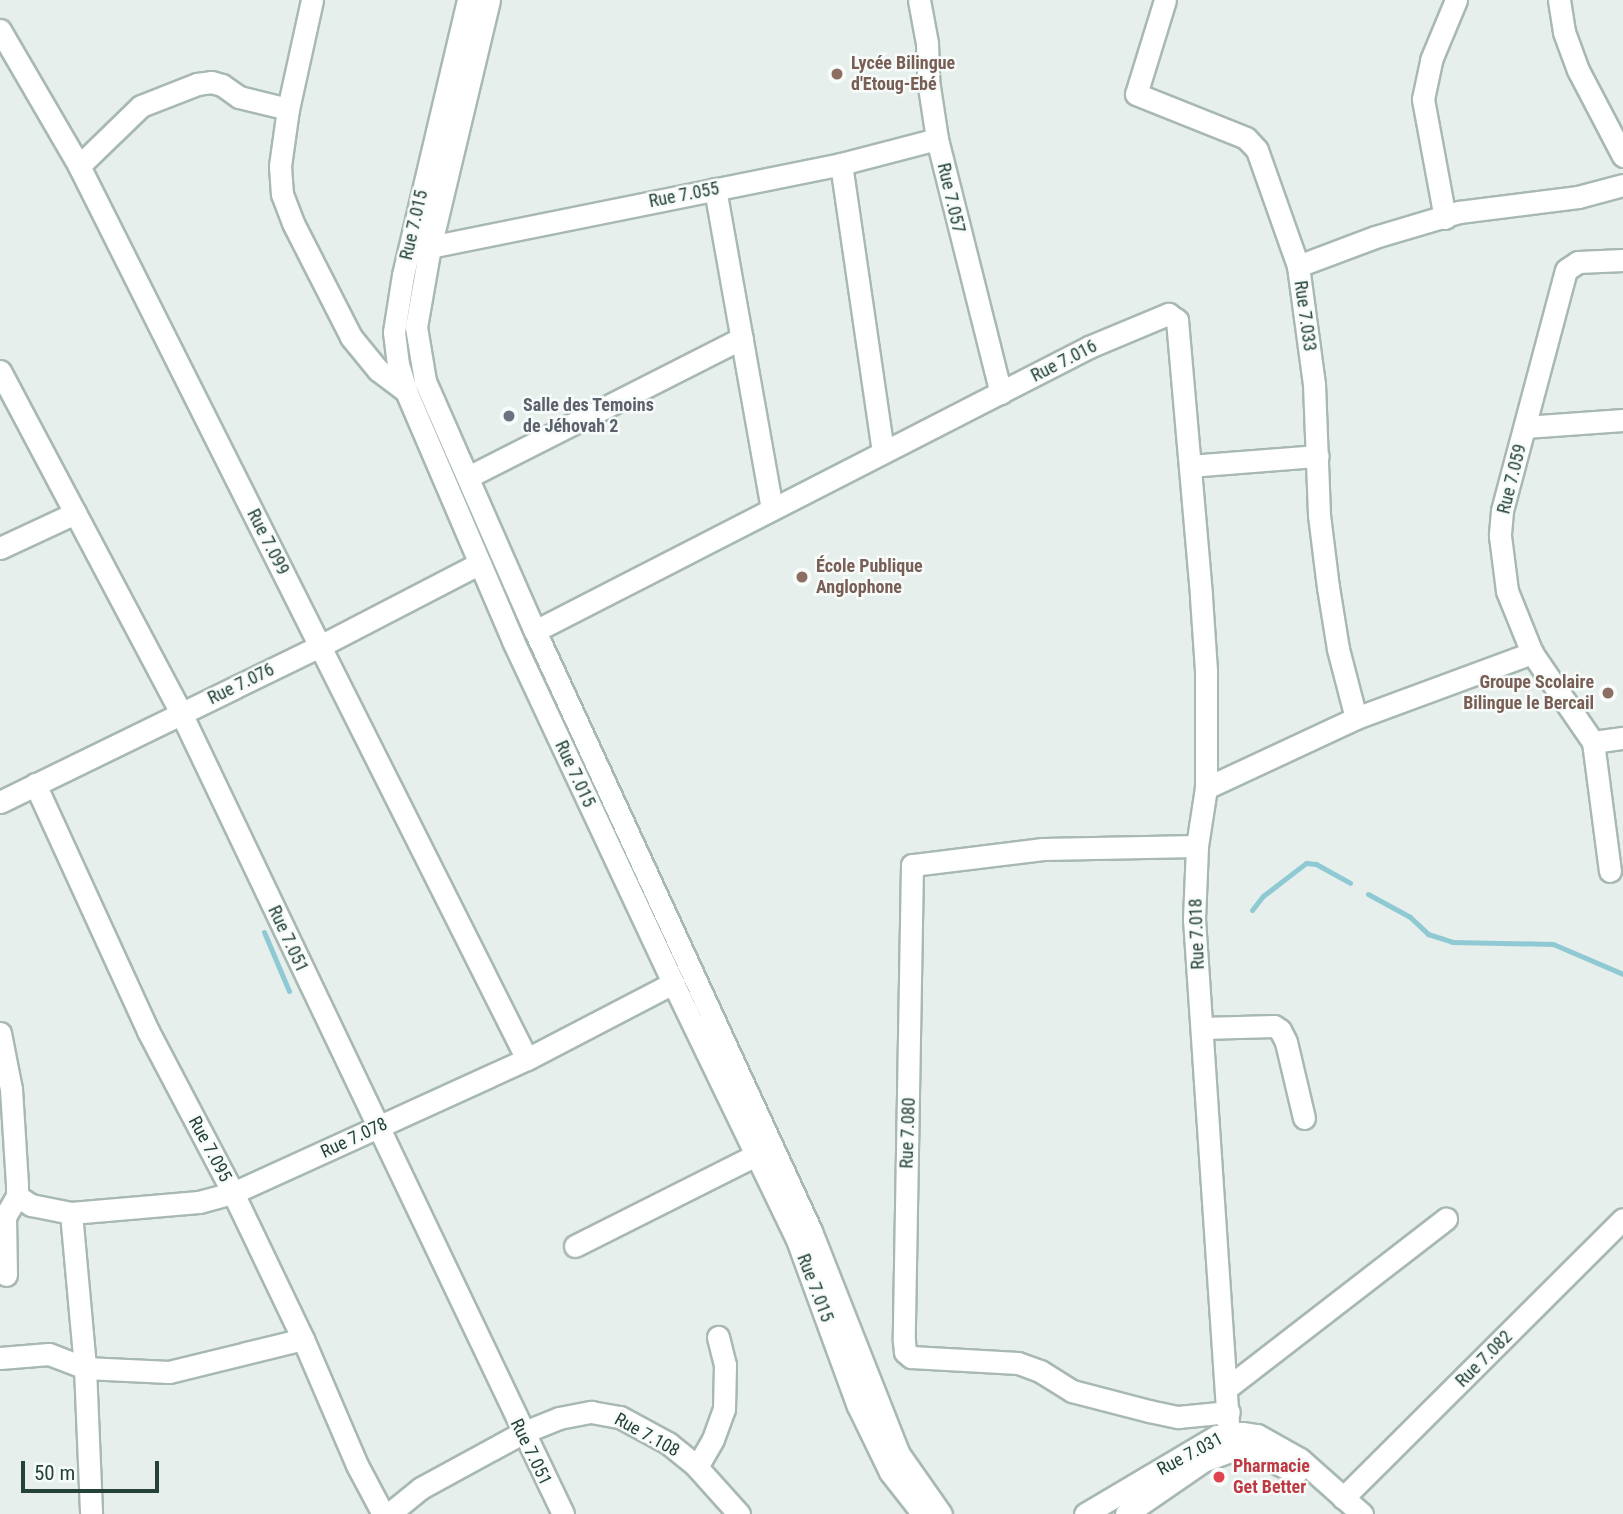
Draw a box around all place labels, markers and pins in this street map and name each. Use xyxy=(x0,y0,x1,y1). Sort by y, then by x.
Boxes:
place label: Lycée Bilingue d'Etoug-Ebé xyxy=(851,53,955,96)
marker: Lycée Bilingue d'Etoug-Ebé xyxy=(829,66,845,82)
place label: Salle des Temoins de Jéhovah 2 xyxy=(523,395,654,438)
marker: Salle des Temoins de Jéhovah 2 xyxy=(501,408,517,424)
place label: École Publique Anglophone xyxy=(816,556,923,598)
marker: École Publique Anglophone xyxy=(794,569,810,585)
place label: Groupe Scolaire Bilingue le Bercail xyxy=(1463,672,1594,714)
marker: Groupe Scolaire Bilingue le Bercail xyxy=(1600,685,1616,701)
place label: Pharmacie Get Better xyxy=(1233,1456,1310,1498)
marker: Pharmacie Get Better xyxy=(1211,1469,1227,1485)

